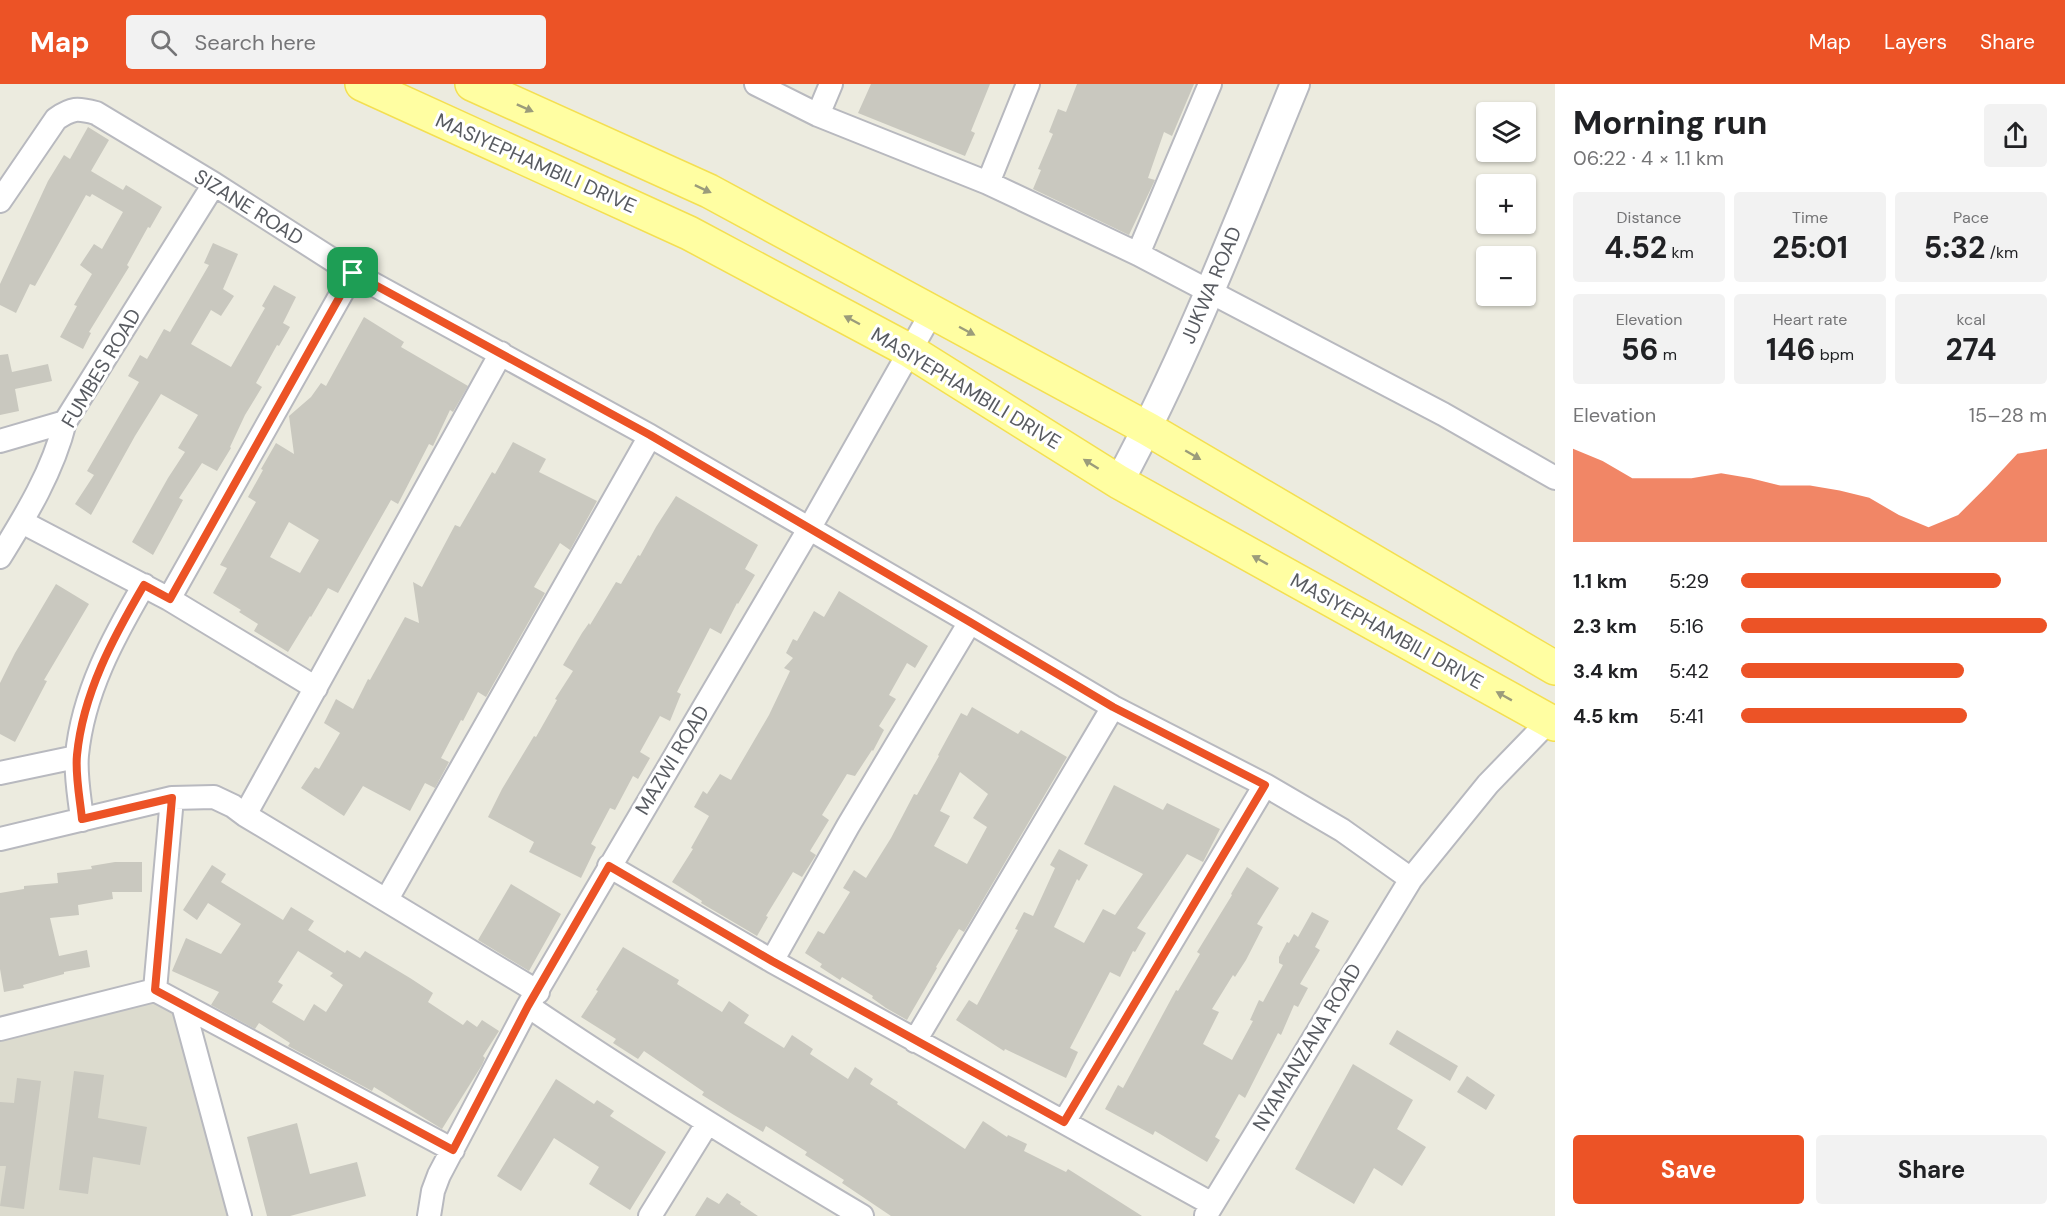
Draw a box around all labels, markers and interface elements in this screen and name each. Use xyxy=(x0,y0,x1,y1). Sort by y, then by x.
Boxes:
search box xyxy=(126,15,546,69)
text: Map xyxy=(30,24,90,61)
icon: search xyxy=(147,26,180,59)
text: Search here xyxy=(195,28,316,57)
text: Map xyxy=(1809,28,1851,56)
text: Layers xyxy=(1884,28,1947,56)
text: Share xyxy=(1980,28,2035,56)
text: Morning run xyxy=(1573,101,1767,144)
map controls xyxy=(1476,102,1536,306)
button: layers xyxy=(1476,102,1536,162)
one-way arrow xyxy=(517,103,535,113)
button: share xyxy=(1984,104,2047,167)
street label: MASIYEPHAMBILI DRIVE xyxy=(432,107,640,219)
text: 06:22 · 4 × 1.1 km xyxy=(1573,145,1724,171)
street label: SIZANE ROAD xyxy=(189,163,309,251)
button: + xyxy=(1476,174,1536,234)
one-way arrow xyxy=(694,184,711,193)
text: Distance xyxy=(1617,207,1681,228)
text: Time xyxy=(1792,207,1828,228)
text: Pace xyxy=(1953,207,1989,228)
street label: JUKWA ROAD xyxy=(1175,222,1247,348)
text: 4.52 xyxy=(1604,228,1667,267)
text: 25:01 xyxy=(1772,228,1848,267)
text: 5:32 xyxy=(1924,228,1985,267)
text: km xyxy=(1667,242,1694,263)
text: /km xyxy=(1985,242,2018,263)
button: − xyxy=(1476,246,1536,306)
pin xyxy=(327,247,378,298)
icon: arrive xyxy=(336,256,369,289)
street label: FUMBES ROAD xyxy=(55,304,147,432)
text: Elevation xyxy=(1616,309,1682,330)
text: Heart rate xyxy=(1773,309,1847,330)
text: kcal xyxy=(1957,309,1985,330)
one-way arrow xyxy=(843,315,860,325)
street label: MASIYEPHAMBILI DRIVE xyxy=(866,321,1066,455)
one-way arrow xyxy=(959,326,976,336)
text: 56 xyxy=(1621,330,1659,369)
text: 146 xyxy=(1766,330,1815,369)
text: 274 xyxy=(1945,330,1997,369)
text: m xyxy=(1659,344,1677,365)
text: bpm xyxy=(1815,344,1854,365)
text: Elevation xyxy=(1573,402,1656,428)
text: 15–28 m xyxy=(1969,402,2047,428)
one-way arrow xyxy=(1185,450,1201,461)
one-way arrow xyxy=(1082,458,1099,469)
one-way arrow xyxy=(1251,555,1268,565)
street label: MASIYEPHAMBILI DRIVE xyxy=(1286,567,1488,695)
text: 1.1 km xyxy=(1573,568,1627,594)
text: 5:29 xyxy=(1669,568,1709,594)
text: 2.3 km xyxy=(1573,613,1637,639)
text: 5:16 xyxy=(1669,613,1704,639)
text: 3.4 km xyxy=(1573,658,1638,684)
text: 5:42 xyxy=(1669,658,1709,684)
one-way arrow xyxy=(1495,691,1512,701)
street label: MAZWI ROAD xyxy=(629,700,715,820)
text: 4.5 km xyxy=(1573,703,1639,729)
text: 5:41 xyxy=(1669,703,1704,729)
street label: NYAMANZANA ROAD xyxy=(1247,958,1367,1136)
button: Save xyxy=(1573,1135,1804,1204)
button: Share xyxy=(1816,1135,2047,1204)

